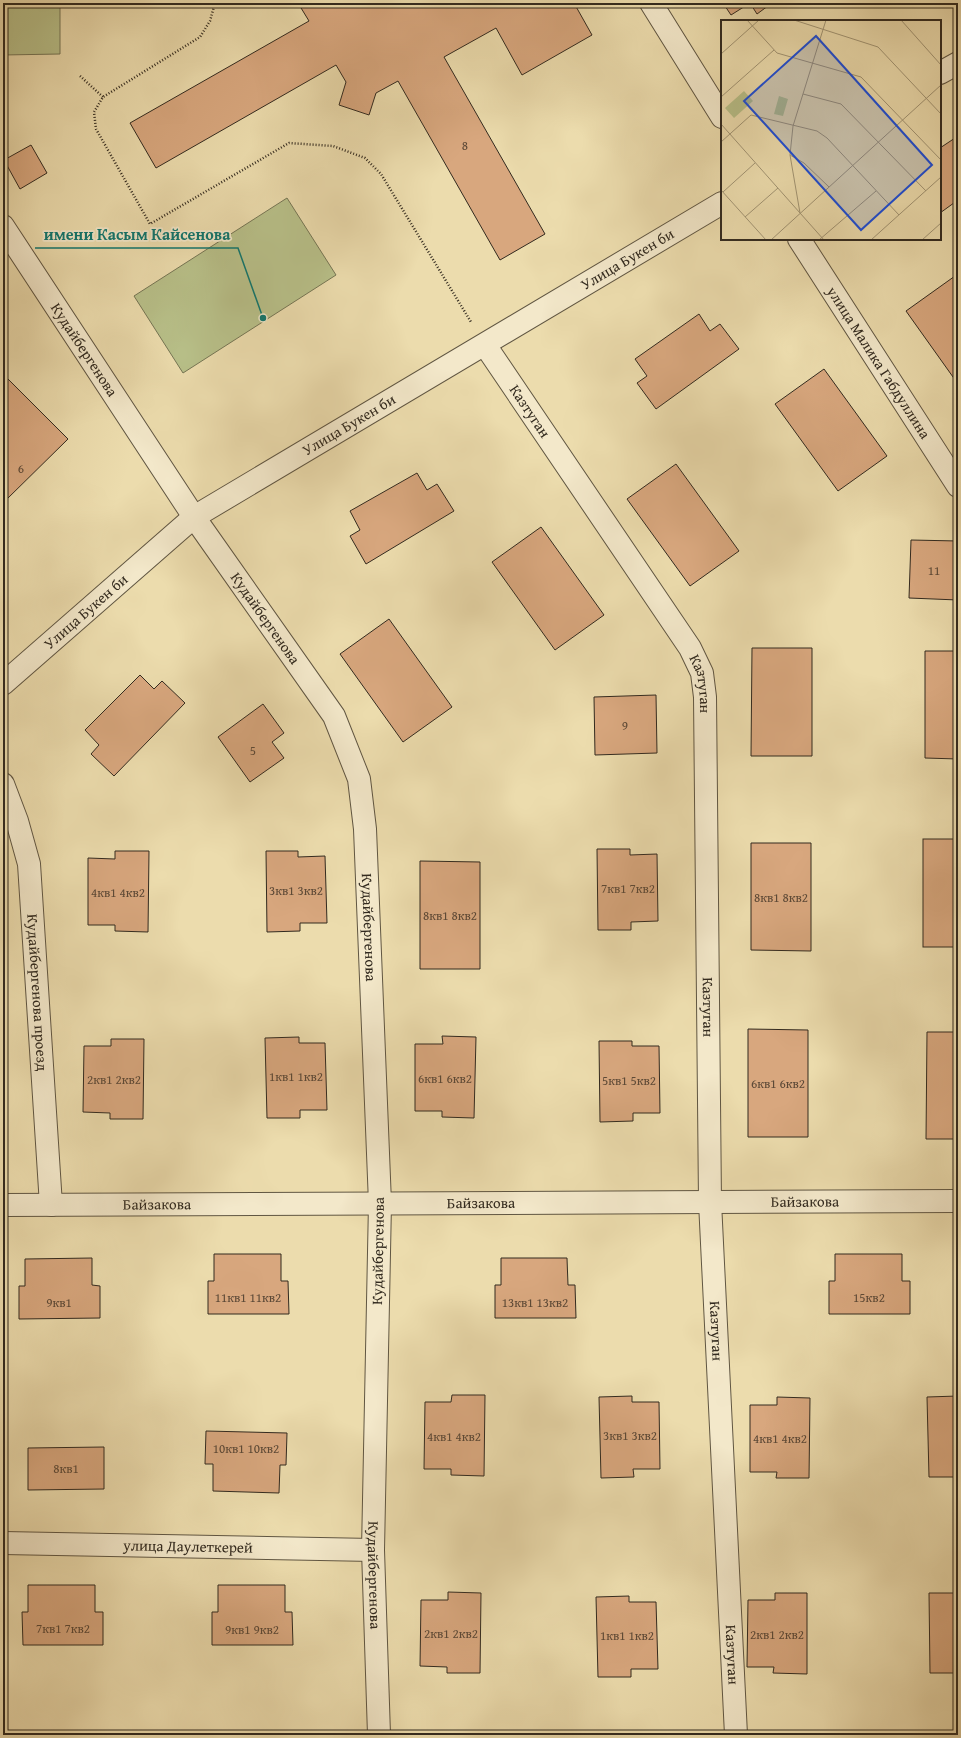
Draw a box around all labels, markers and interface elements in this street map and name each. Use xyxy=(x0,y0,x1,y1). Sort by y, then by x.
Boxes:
inset map xyxy=(721,20,941,240)
house number: 8 xyxy=(462,136,468,155)
callout: имени Касым Кайсенова xyxy=(35,220,238,248)
text: имени Касым Кайсенова xyxy=(44,222,231,246)
street label: Улица Букен би xyxy=(577,223,678,295)
street label: улица Малика Габдуллина xyxy=(822,281,936,443)
street label: Кудайбергенова xyxy=(46,298,124,401)
street label: Казтуган xyxy=(505,380,556,442)
street label: Улица Букен би xyxy=(298,389,399,460)
house number: 6 xyxy=(18,459,24,478)
house number: 11 xyxy=(928,561,940,580)
street label: Кудайбергенова xyxy=(226,568,306,669)
street label: Улица Букен би xyxy=(39,569,132,654)
street label: Казтуган xyxy=(685,651,716,714)
house number: 9 xyxy=(622,716,628,735)
house number: 5 xyxy=(250,741,256,760)
street label: Кудайбергенова xyxy=(357,873,382,983)
house number: 7кв1 7кв2 xyxy=(601,879,655,898)
house number: 3кв1 3кв2 xyxy=(269,881,323,900)
house number: 4кв1 4кв2 xyxy=(91,883,145,902)
house number: 8кв1 8кв2 xyxy=(754,888,808,907)
house number: 8кв1 8кв2 xyxy=(423,906,477,925)
street label: Кудайбергенова проезд xyxy=(22,913,53,1072)
street label: Казтуган xyxy=(698,977,719,1038)
house number: 1кв1 1кв2 xyxy=(269,1067,323,1086)
house number: 6кв1 6кв2 xyxy=(418,1069,472,1088)
house number: 2кв1 2кв2 xyxy=(87,1070,141,1089)
house number: 5кв1 5кв2 xyxy=(602,1071,656,1090)
house number: 6кв1 6кв2 xyxy=(751,1074,805,1093)
street label: Байзакова xyxy=(771,1190,840,1212)
street label: Байзакова xyxy=(447,1192,516,1213)
street label: Байзакова xyxy=(123,1193,192,1214)
street label: Кудайбергенова xyxy=(366,1196,389,1305)
house number: 11кв1 11кв2 xyxy=(215,1288,281,1307)
house number: 15кв2 xyxy=(853,1288,885,1307)
house number: 9кв1 xyxy=(46,1293,72,1312)
house number: 13кв1 13кв2 xyxy=(502,1293,568,1312)
street label: Казтуган xyxy=(705,1301,729,1362)
house number: 3кв1 3кв2 xyxy=(603,1426,657,1445)
house number: 4кв1 4кв2 xyxy=(427,1427,481,1446)
house number: 4кв1 4кв2 xyxy=(753,1429,807,1448)
house number: 10кв1 10кв2 xyxy=(213,1439,279,1458)
house number: 8кв1 xyxy=(53,1459,79,1478)
street label: Кудайбергенова xyxy=(363,1521,387,1630)
street label: улица Даулеткерей xyxy=(122,1534,253,1558)
house number: 7кв1 7кв2 xyxy=(36,1619,90,1638)
house number: 9кв1 9кв2 xyxy=(225,1620,279,1639)
house number: 2кв1 2кв2 xyxy=(424,1624,478,1643)
street label: Казтуган xyxy=(721,1624,745,1685)
house number: 2кв1 2кв2 xyxy=(750,1625,804,1644)
house number: 1кв1 1кв2 xyxy=(600,1626,654,1645)

